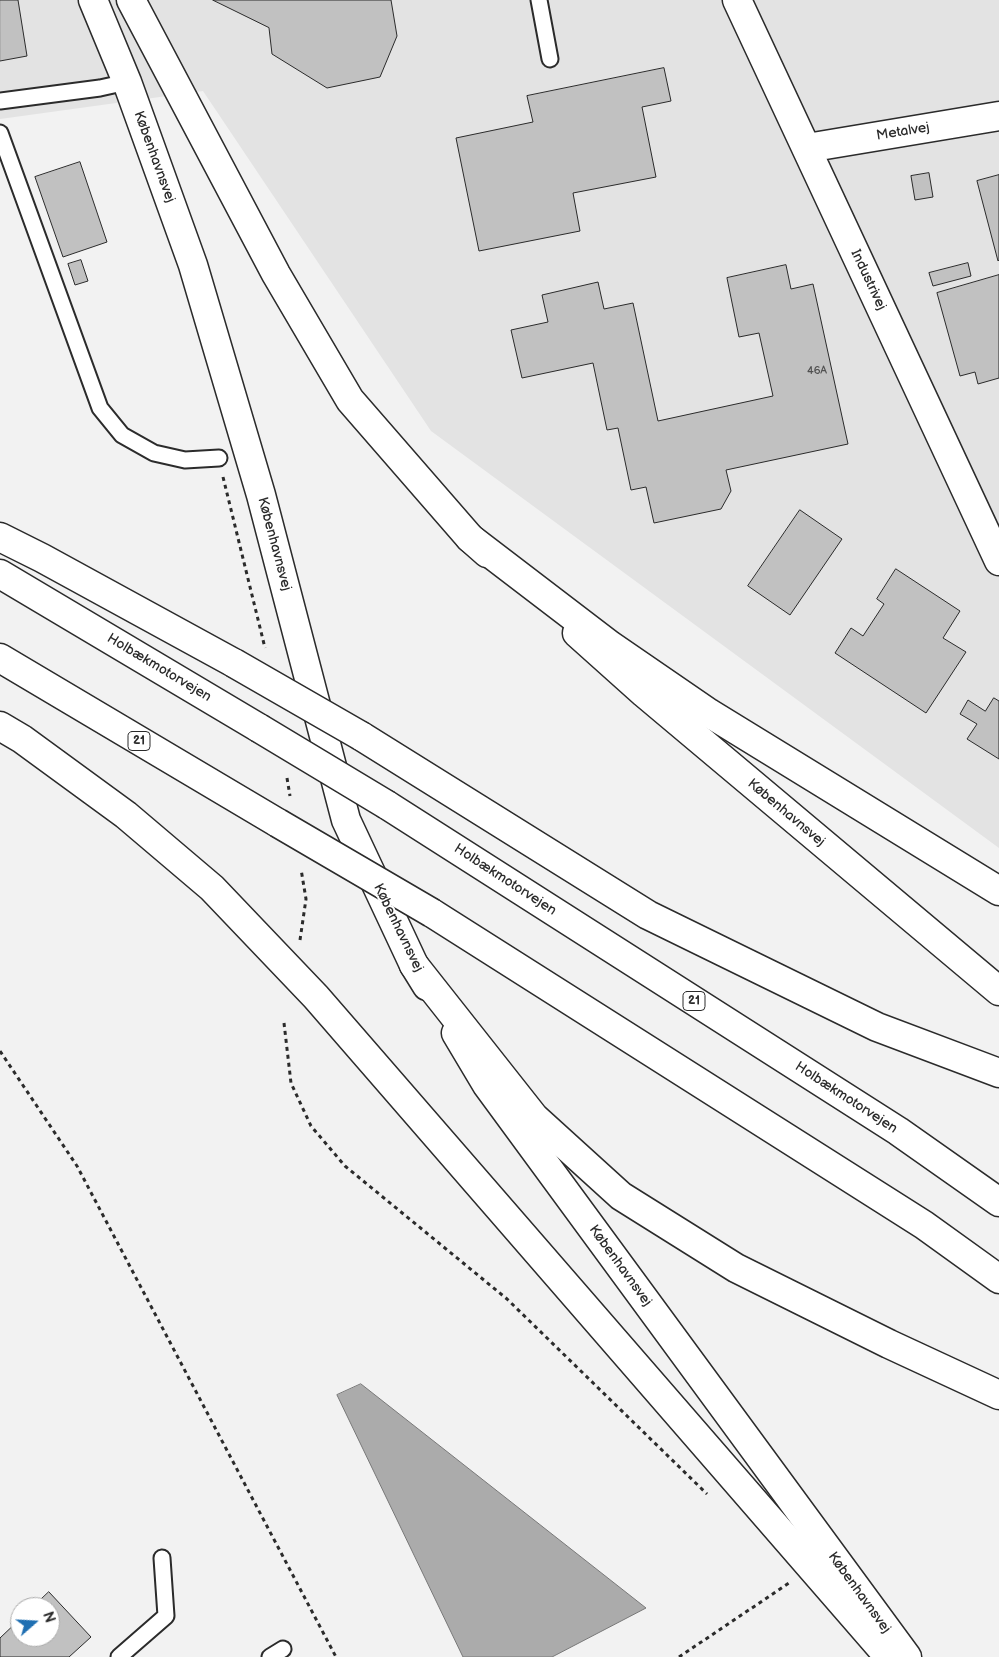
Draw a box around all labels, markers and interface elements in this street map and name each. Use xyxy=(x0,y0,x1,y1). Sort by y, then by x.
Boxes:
street label: Københavnsvej xyxy=(130,109,178,205)
street label: Metalvej xyxy=(875,120,931,144)
street label: Industrivej xyxy=(847,247,889,313)
house number: 46A xyxy=(807,364,827,378)
street label: Københavnsvej xyxy=(253,495,295,593)
street label: Holbækmotorvejen xyxy=(104,630,214,706)
road number: 21 xyxy=(128,731,150,750)
street label: Københavnsvej xyxy=(744,776,828,850)
street label: Holbækmotorvejen xyxy=(451,841,559,919)
street label: Københavnsvej xyxy=(369,881,427,975)
road number: 21 xyxy=(683,991,705,1010)
street label: Holbækmotorvejen xyxy=(792,1059,900,1137)
street label: Københavnsvej xyxy=(585,1222,655,1310)
street label: Københavnsvej xyxy=(824,1549,894,1637)
north arrow xyxy=(10,1597,60,1647)
text: N xyxy=(39,1610,58,1625)

